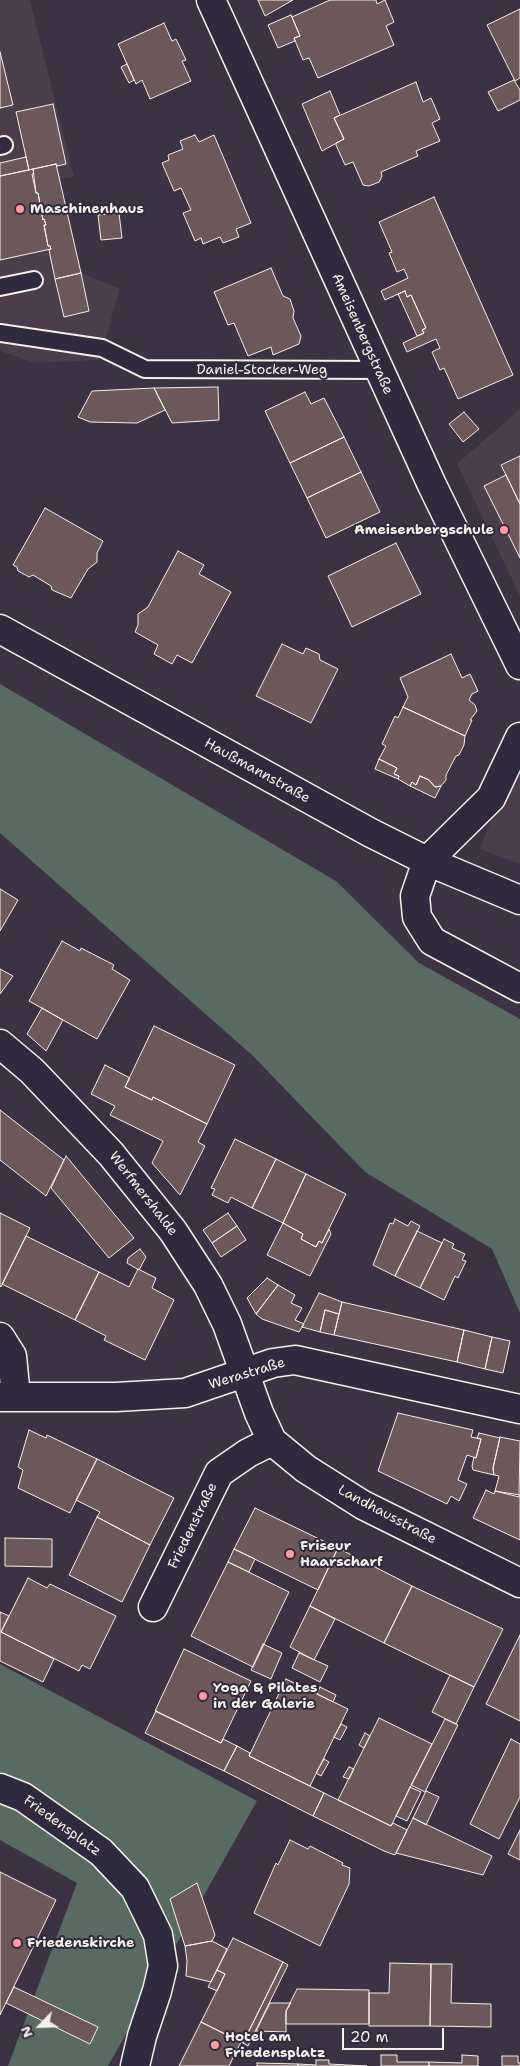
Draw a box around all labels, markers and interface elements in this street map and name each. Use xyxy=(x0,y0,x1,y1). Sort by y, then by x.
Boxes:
place label: Maschinenhaus xyxy=(30,201,144,217)
marker: Maschinenhaus xyxy=(14,203,26,215)
street label: Ameisenbergstraße xyxy=(328,271,396,397)
street label: Daniel-Stocker-Weg xyxy=(197,362,327,378)
place label: Ameisenbergschule xyxy=(354,522,494,538)
marker: Ameisenbergschule xyxy=(498,524,510,536)
street label: Haußmannstraße xyxy=(201,735,313,807)
street label: Werfmershalde xyxy=(105,1149,181,1239)
street label: Werastraße xyxy=(207,1354,287,1394)
street label: Friedenstraße xyxy=(165,1480,221,1572)
street label: Landhausstraße xyxy=(335,1482,439,1548)
place label: Friseur Haarscharf xyxy=(300,1538,383,1570)
marker: Friseur Haarscharf xyxy=(284,1548,296,1560)
place label: Yoga & Pilates in der Galerie xyxy=(213,1680,317,1712)
marker: Yoga & Pilates in der Galerie xyxy=(197,1690,209,1702)
street label: Friedensplatz xyxy=(20,1792,104,1860)
place label: Friedenskirche xyxy=(27,1935,134,1951)
marker: Friedenskirche xyxy=(11,1937,23,1949)
north arrow xyxy=(15,2001,65,2051)
scale bar xyxy=(345,2018,448,2050)
text: N xyxy=(16,2023,37,2041)
text: 20 m xyxy=(350,2027,389,2047)
place label: Hotel am Friedensplatz xyxy=(225,2029,326,2062)
marker: Hotel am Friedensplatz xyxy=(209,2039,221,2051)

